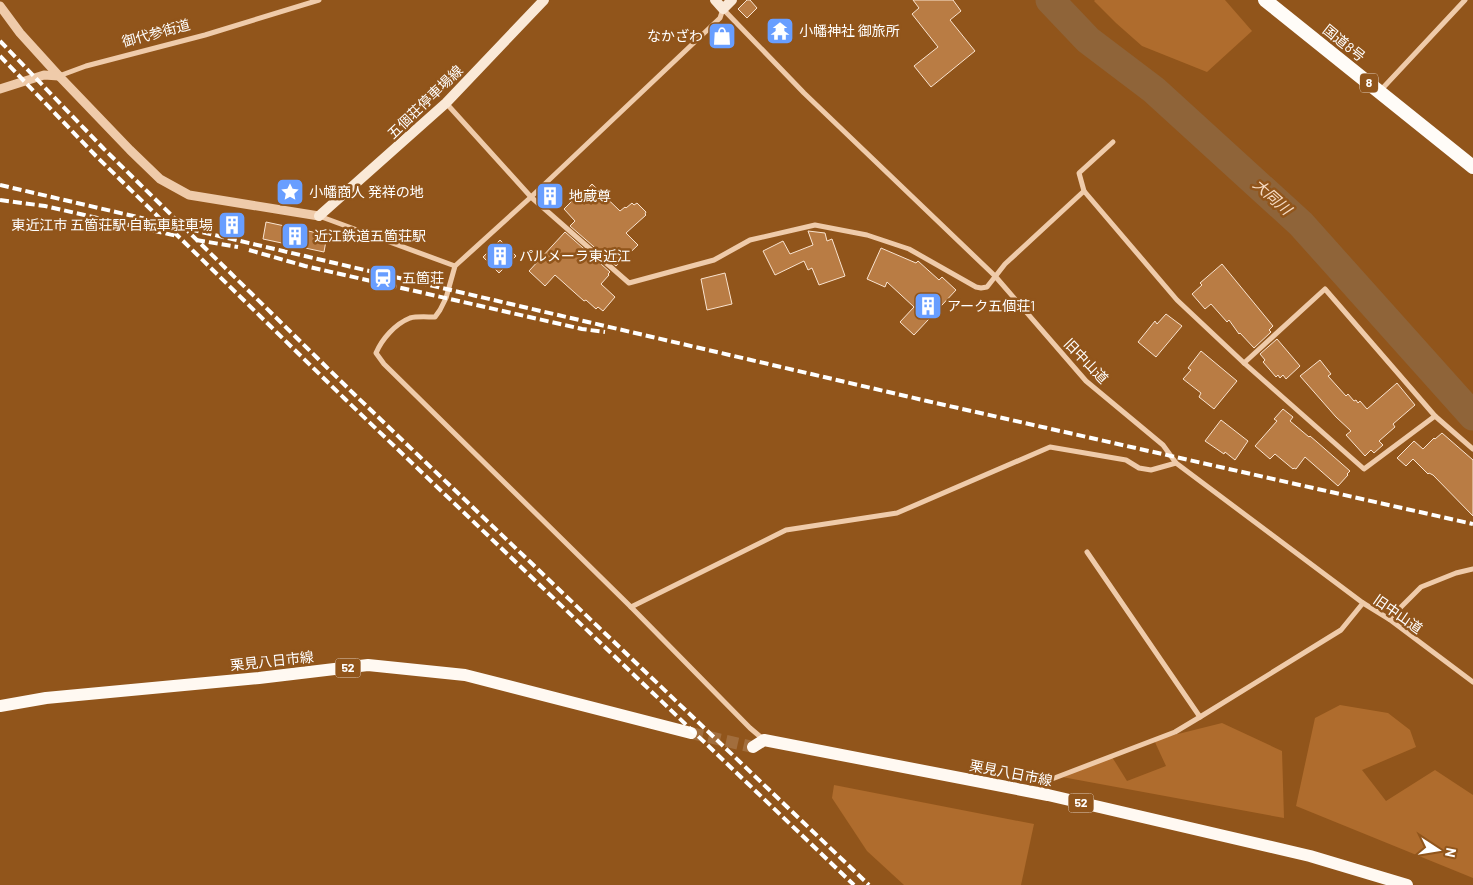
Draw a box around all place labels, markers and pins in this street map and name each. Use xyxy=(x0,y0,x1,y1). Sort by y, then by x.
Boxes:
temple icon: 小幡神社 御旅所 xyxy=(765,16,795,46)
shop icon: なかざわ xyxy=(707,21,737,51)
place label: 小幡神社 御旅所 xyxy=(799,22,900,39)
place label: なかざわ xyxy=(647,27,703,44)
place icon: 小幡商人 発祥の地 xyxy=(275,177,305,207)
building icon: 地蔵尊 xyxy=(535,181,565,211)
place label: 小幡商人 発祥の地 xyxy=(309,183,424,200)
place label: 地蔵尊 xyxy=(569,187,611,204)
building icon: 東近江市 五箇荘駅 自転車駐車場 xyxy=(217,210,247,240)
place label: 東近江市 五箇荘駅 自転車駐車場 xyxy=(11,216,213,233)
building icon: 近江鉄道五箇荘駅 xyxy=(280,221,310,251)
place label: 近江鉄道五箇荘駅 xyxy=(314,227,426,244)
building icon: パルメーラ東近江 xyxy=(485,241,515,271)
place label: パルメーラ東近江 xyxy=(519,247,631,264)
station icon: 五箇荘 xyxy=(368,263,398,293)
place label: 五箇荘 xyxy=(402,269,444,286)
building icon: アーク五個荘1 xyxy=(913,291,943,321)
place label: アーク五個荘1 xyxy=(947,297,1035,314)

